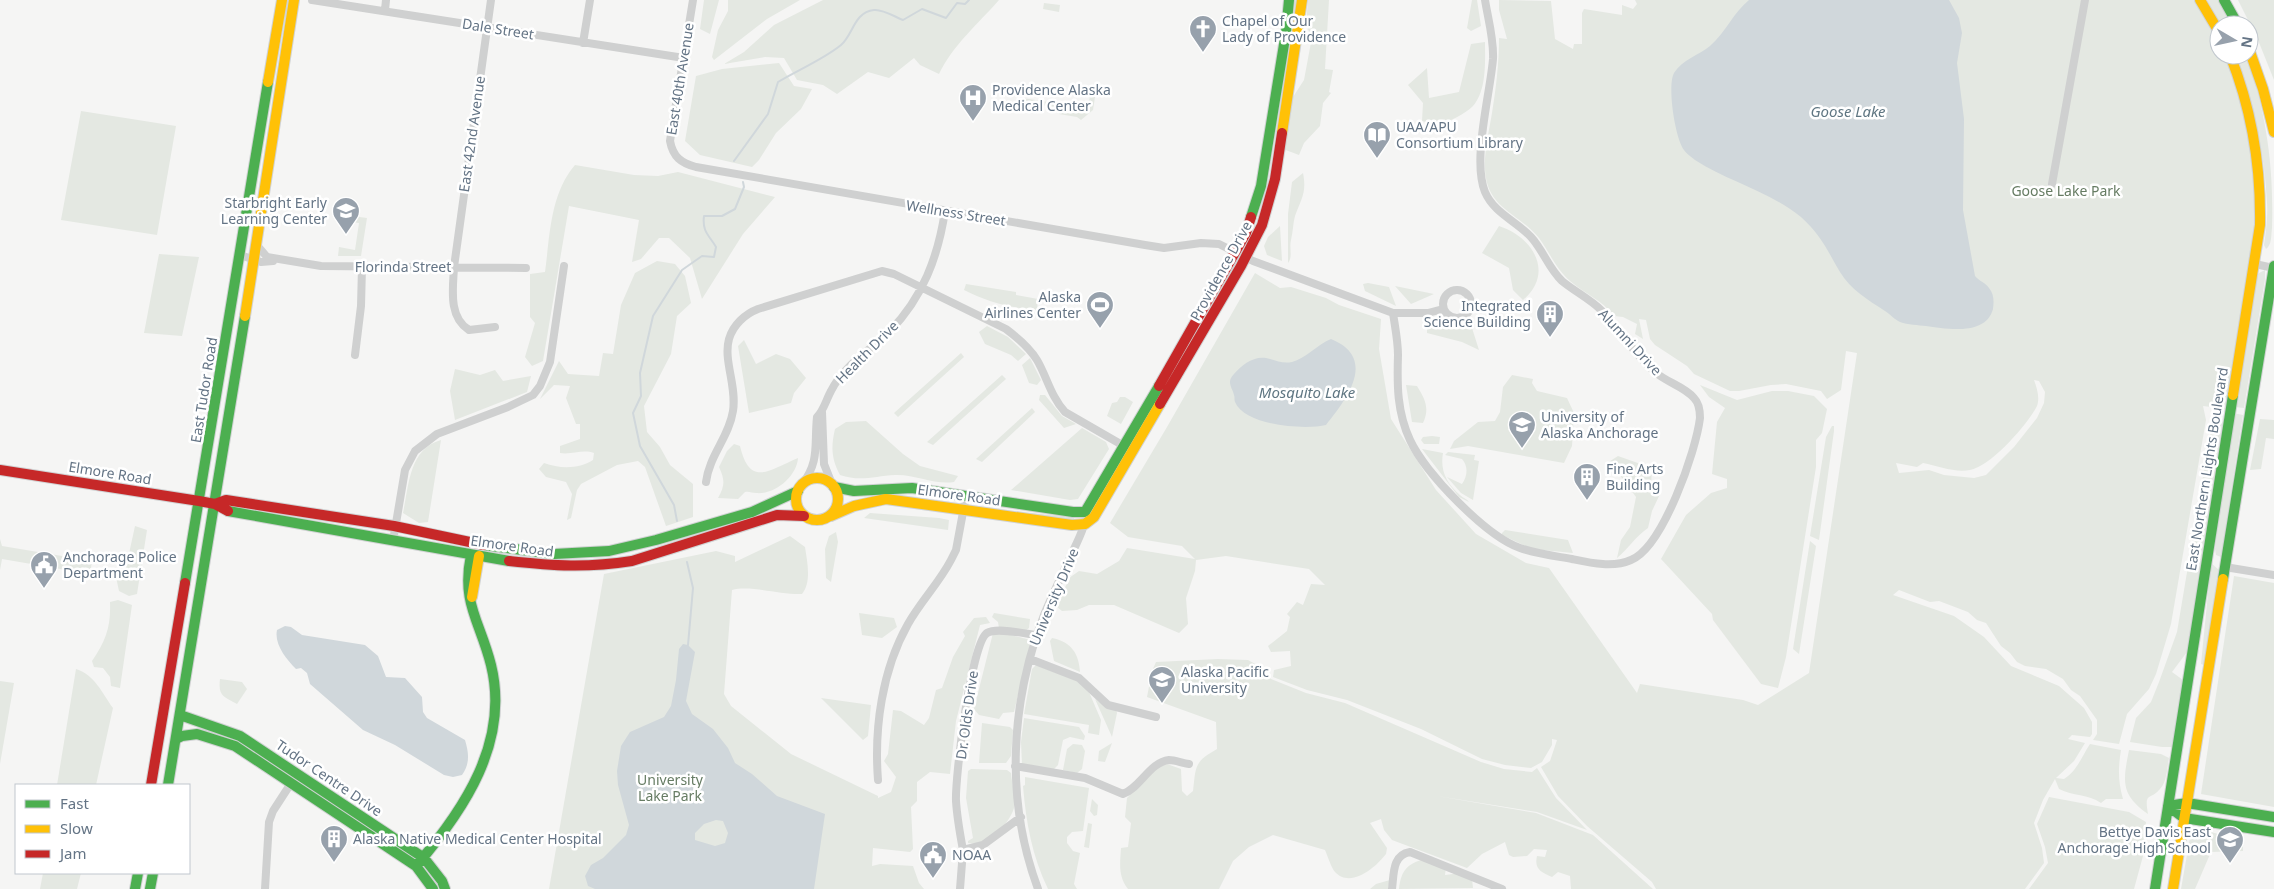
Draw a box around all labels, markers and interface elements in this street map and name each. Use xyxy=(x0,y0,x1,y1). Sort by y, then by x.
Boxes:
place label: Chapel of Our Lady of Providence xyxy=(1222,11,1346,46)
street label: Dale Street xyxy=(461,13,535,44)
church icon: Chapel of Our Lady of Providence xyxy=(1188,14,1218,53)
north arrow xyxy=(2209,15,2259,65)
street label: East 40th Avenue xyxy=(661,21,698,136)
text: N xyxy=(2237,35,2258,49)
street label: East 42nd Avenue xyxy=(454,75,489,193)
place label: Providence Alaska Medical Center xyxy=(992,80,1111,115)
hospital icon: Providence Alaska Medical Center xyxy=(958,83,988,122)
water label: Goose Lake xyxy=(1810,101,1886,121)
place label: UAA/APU Consortium Library xyxy=(1396,117,1524,152)
library icon: UAA/APU Consortium Library xyxy=(1362,120,1392,159)
park label: Goose Lake Park xyxy=(2011,181,2121,200)
place label: Starbright Early Learning Center xyxy=(221,193,328,228)
street label: Wellness Street xyxy=(905,195,1007,230)
school or university icon: Starbright Early Learning Center xyxy=(331,196,361,235)
street label: Providence Drive xyxy=(1185,218,1256,324)
street label: Florinda Street xyxy=(355,257,451,276)
place label: Alaska Airlines Center xyxy=(984,287,1081,322)
sports icon: Alaska Airlines Center xyxy=(1085,290,1115,329)
place label: Integrated Science Building xyxy=(1424,296,1531,331)
building icon: Integrated Science Building xyxy=(1535,299,1565,338)
street label: Alumni Drive xyxy=(1594,304,1666,379)
street label: Health Drive xyxy=(831,316,902,387)
street label: East Tudor Road xyxy=(186,336,221,444)
street label: East Northern Lights Boulevard xyxy=(2181,366,2232,572)
water label: Mosquito Lake xyxy=(1259,382,1356,402)
place label: University of Alaska Anchorage xyxy=(1541,407,1658,442)
school or university icon: University of Alaska Anchorage xyxy=(1507,410,1537,449)
street label: Elmore Road xyxy=(67,457,153,488)
place label: Fine Arts Building xyxy=(1606,459,1664,494)
building icon: Fine Arts Building xyxy=(1572,462,1602,501)
street label: Elmore Road xyxy=(916,479,1002,510)
street label: Elmore Road xyxy=(469,530,555,561)
street label: University Drive xyxy=(1024,545,1083,648)
place label: Anchorage Police Department xyxy=(63,547,177,582)
public building icon: Anchorage Police Department xyxy=(29,550,59,589)
place label: Alaska Pacific University xyxy=(1181,662,1269,697)
school or university icon: Alaska Pacific University xyxy=(1147,665,1177,704)
street label: Dr. Olds Drive xyxy=(951,669,982,760)
street label: Tudor Centre Drive xyxy=(272,735,386,820)
park label: University Lake Park xyxy=(637,770,704,805)
legend xyxy=(15,784,190,874)
text: Fast xyxy=(60,793,89,813)
text: Slow xyxy=(60,818,93,838)
place label: Bettye Davis East Anchorage High School xyxy=(2058,822,2211,857)
building icon: Alaska Native Medical Center Hospital xyxy=(319,824,349,863)
school or university icon: Bettye Davis East Anchorage High School xyxy=(2215,825,2245,864)
place label: Alaska Native Medical Center Hospital xyxy=(353,829,602,848)
public building icon: NOAA xyxy=(918,840,948,879)
text: Jam xyxy=(58,843,87,863)
place label: NOAA xyxy=(952,845,991,864)

